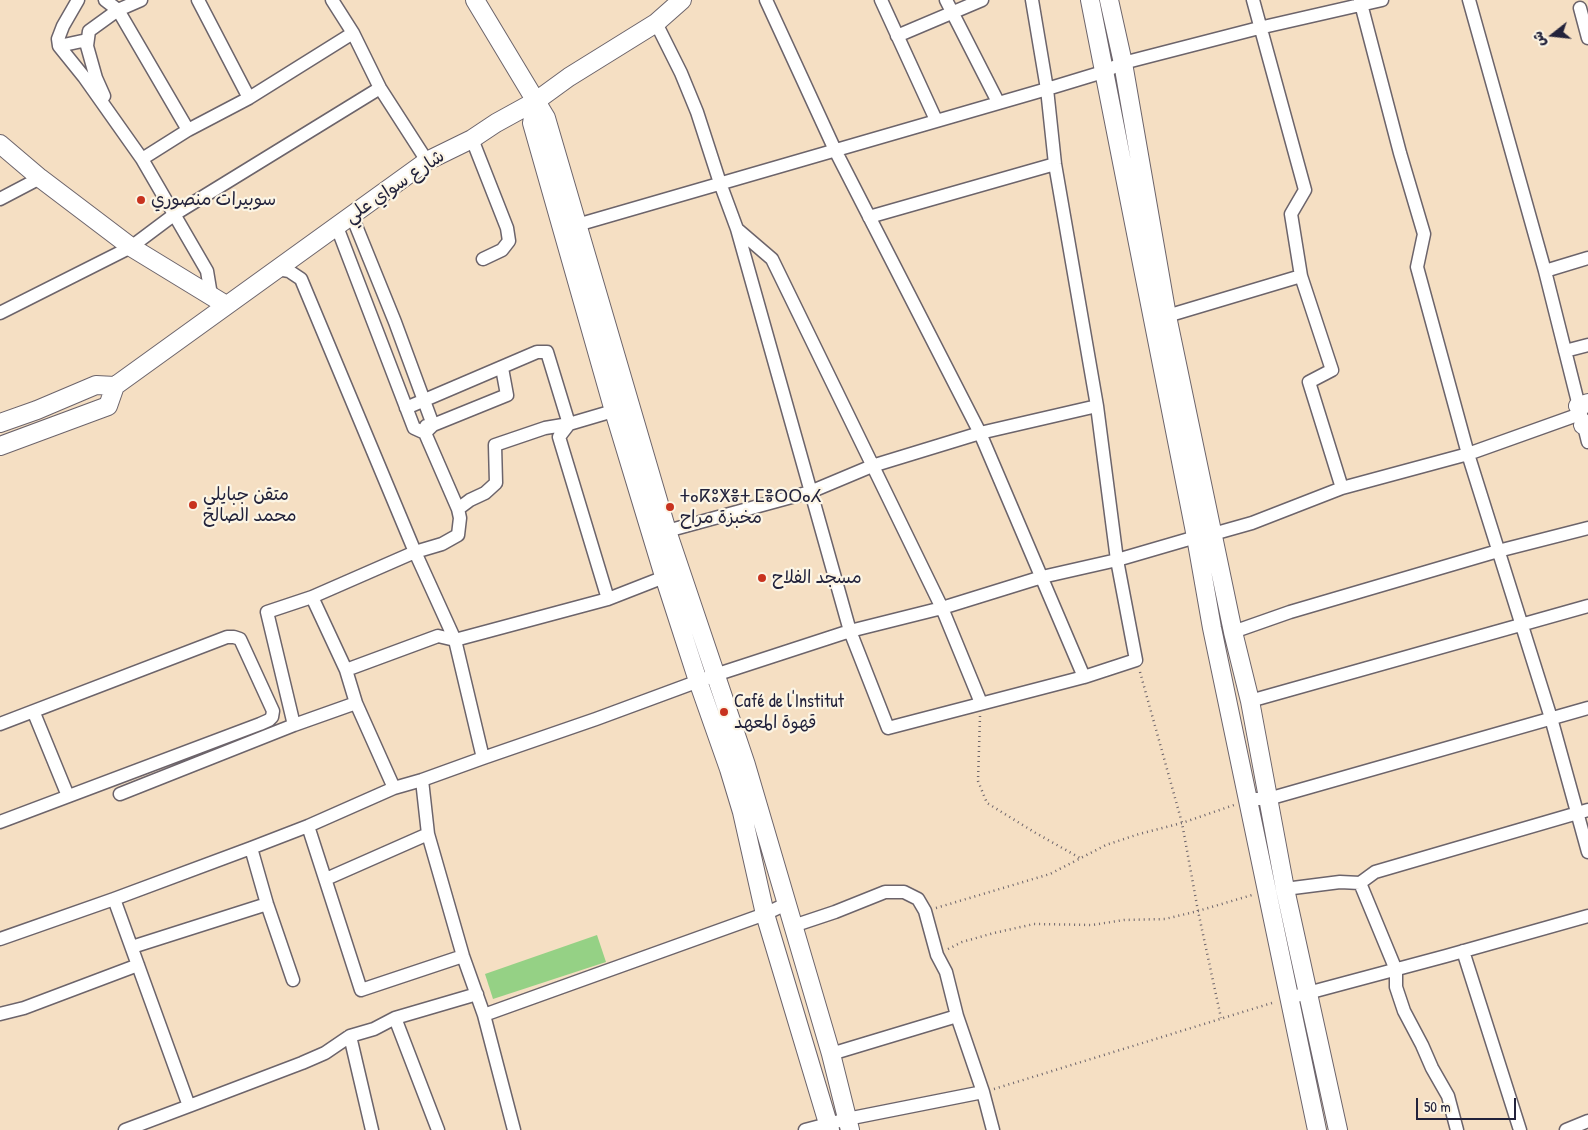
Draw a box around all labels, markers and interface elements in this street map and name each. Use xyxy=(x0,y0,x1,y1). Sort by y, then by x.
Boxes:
north arrow xyxy=(1528,10,1578,60)
text: ش xyxy=(1527,29,1549,49)
street label: شارع سواي علي xyxy=(341,146,449,228)
place label: سوبيرات منصوري xyxy=(151,189,276,211)
marker: سوبيرات منصوري xyxy=(135,194,147,206)
place label: متقن جبايلي محمد الصالح xyxy=(203,484,297,526)
place label: ⵜⴰⴽⵓⵅⴻⵜ ⵎⴻⵔⵔⴰⵃ مخبزة مراح xyxy=(680,486,821,528)
marker: متقن جبايلي محمد الصالح xyxy=(187,499,199,511)
marker: ⵜⴰⴽⵓⵅⴻⵜ ⵎⴻⵔⵔⴰⵃ مخبزة مراح xyxy=(664,501,676,513)
place label: مسجد الفلاح xyxy=(772,567,862,589)
marker: مسجد الفلاح xyxy=(756,572,768,584)
place label: Café de l'Institut قهوة المعهد xyxy=(734,691,844,734)
marker: Café de l'Institut قهوة المعهد xyxy=(718,706,730,718)
scale bar xyxy=(1418,1088,1518,1120)
text: 50 m xyxy=(1424,1096,1451,1117)

